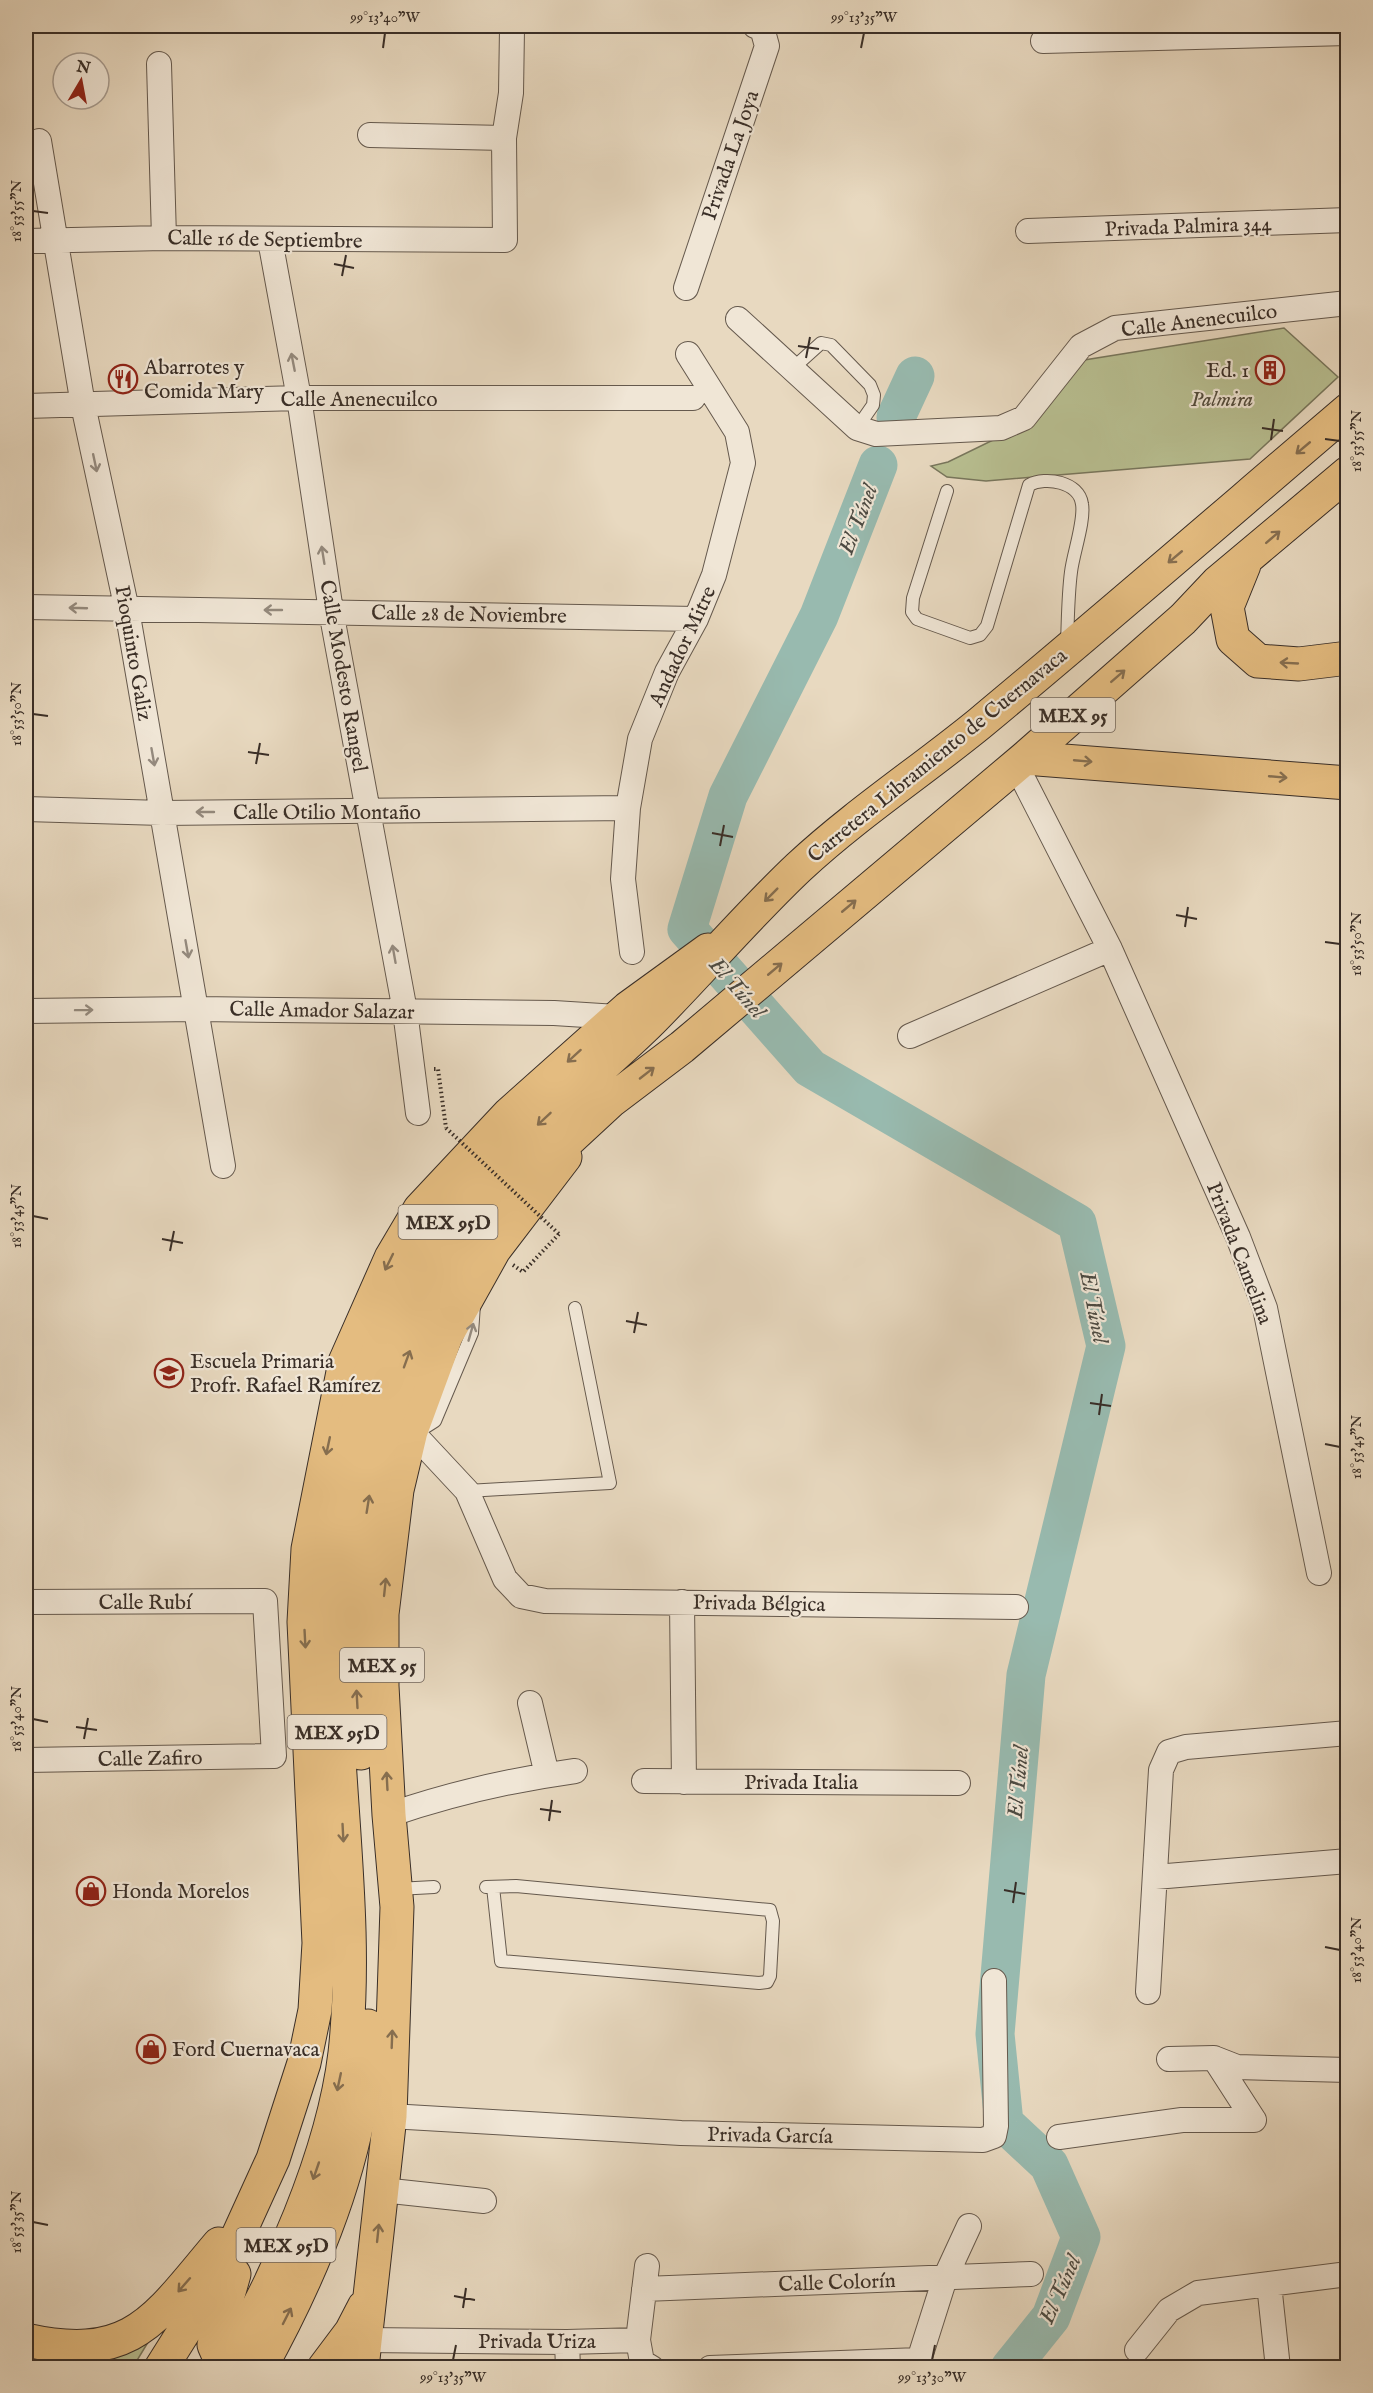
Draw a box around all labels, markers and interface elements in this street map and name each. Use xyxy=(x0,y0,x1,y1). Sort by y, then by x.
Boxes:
text: 99°13'40"W xyxy=(349,8,421,27)
text: 99°13'35"W xyxy=(830,8,898,27)
north arrow xyxy=(51,51,111,111)
text: N xyxy=(74,57,92,79)
street label: Privada La Joya xyxy=(697,86,767,224)
text: 18°53'55"N xyxy=(7,180,26,242)
street label: Privada Palmira 344 xyxy=(1104,211,1273,244)
street label: Calle 16 de Septiembre xyxy=(167,225,363,256)
street label: Calle Anenecuilco xyxy=(1120,299,1279,344)
one-way arrow xyxy=(287,353,298,373)
building icon: Ed. 1 xyxy=(1254,354,1286,386)
place label: Abarrotes y Comida Mary xyxy=(143,355,264,406)
place label: Ed. 1 xyxy=(1206,358,1249,385)
restaurant icon: Abarrotes y Comida Mary xyxy=(107,363,139,395)
street label: Calle Anenecuilco xyxy=(280,387,438,414)
park label: Palmira xyxy=(1191,387,1253,414)
text: 18°53'55"N xyxy=(1347,410,1366,472)
one-way arrow xyxy=(1296,441,1311,455)
one-way arrow xyxy=(90,452,101,472)
water label: El Túnel xyxy=(832,479,886,559)
one-way arrow xyxy=(1265,531,1281,544)
one-way arrow xyxy=(318,546,329,565)
one-way arrow xyxy=(1168,550,1183,564)
street label: Calle Modesto Rangel xyxy=(312,578,373,775)
street label: Andador Mitre xyxy=(643,582,723,712)
street label: Pioquinto Galiz xyxy=(107,584,158,723)
street label: Calle 28 de Noviembre xyxy=(371,600,567,631)
one-way arrow xyxy=(69,603,89,614)
one-way arrow xyxy=(263,604,283,616)
street label: Carretera Libramiento de Cuernavaca xyxy=(803,642,1074,869)
one-way arrow xyxy=(1280,658,1300,669)
one-way arrow xyxy=(1110,669,1125,683)
text: 18°53'50"N xyxy=(7,682,26,746)
road number: MEX 95 xyxy=(1031,698,1115,732)
one-way arrow xyxy=(147,747,158,766)
one-way arrow xyxy=(1073,756,1093,767)
one-way arrow xyxy=(1267,772,1287,783)
street label: Calle Otilio Montaño xyxy=(233,800,421,827)
one-way arrow xyxy=(195,806,215,818)
one-way arrow xyxy=(764,888,779,902)
one-way arrow xyxy=(841,899,856,913)
text: 18°53'50"N xyxy=(1347,912,1366,976)
one-way arrow xyxy=(181,939,192,958)
one-way arrow xyxy=(388,944,399,964)
water label: El Túnel xyxy=(702,951,772,1026)
one-way arrow xyxy=(767,962,783,975)
street label: Calle Amador Salazar xyxy=(229,996,415,1027)
one-way arrow xyxy=(73,1004,93,1016)
one-way arrow xyxy=(567,1049,582,1063)
one-way arrow xyxy=(639,1067,655,1080)
one-way arrow xyxy=(537,1112,552,1126)
street label: Privada Camelina xyxy=(1199,1179,1278,1329)
text: 18°53'45"N xyxy=(7,1184,26,1248)
road number: MEX 95D xyxy=(398,1205,498,1239)
one-way arrow xyxy=(383,1253,394,1271)
water label: El Túnel xyxy=(1072,1268,1114,1347)
one-way arrow xyxy=(466,1323,477,1342)
place label: Escuela Primaria Profr. Rafael Ramírez xyxy=(190,1349,381,1400)
one-way arrow xyxy=(402,1350,413,1369)
school or university icon: Escuela Primaria Profr. Rafael Ramírez xyxy=(153,1357,185,1389)
text: 18°53'45"N xyxy=(1347,1415,1366,1479)
one-way arrow xyxy=(322,1436,333,1456)
one-way arrow xyxy=(363,1495,374,1515)
one-way arrow xyxy=(380,1577,391,1597)
street label: Calle Rubí xyxy=(98,1590,193,1617)
street label: Privada Bélgica xyxy=(692,1590,827,1619)
one-way arrow xyxy=(300,1629,311,1649)
road number: MEX 95 xyxy=(340,1648,424,1682)
text: 18°53'40"N xyxy=(7,1686,26,1752)
one-way arrow xyxy=(352,1689,363,1709)
road number: MEX 95D xyxy=(288,1715,386,1749)
water label: El Túnel xyxy=(1002,1743,1036,1820)
street label: Calle Zafiro xyxy=(97,1745,203,1774)
street label: Privada Italia xyxy=(744,1770,859,1797)
one-way arrow xyxy=(382,1772,393,1792)
one-way arrow xyxy=(338,1823,349,1843)
shop icon: Honda Morelos xyxy=(75,1875,107,1907)
place label: Honda Morelos xyxy=(112,1879,249,1906)
text: 18°53'40"N xyxy=(1347,1917,1366,1983)
one-way arrow xyxy=(387,2029,398,2049)
shop icon: Ford Cuernavaca xyxy=(135,2033,167,2065)
place label: Ford Cuernavaca xyxy=(172,2037,321,2064)
one-way arrow xyxy=(333,2071,344,2091)
street label: Privada García xyxy=(707,2122,834,2151)
one-way arrow xyxy=(309,2161,320,2180)
text: 18°53'35"N xyxy=(7,2191,26,2253)
one-way arrow xyxy=(372,2224,383,2243)
road number: MEX 95D xyxy=(236,2228,336,2262)
water label: El Túnel xyxy=(1033,2249,1089,2329)
street label: Calle Colorín xyxy=(778,2268,896,2299)
one-way arrow xyxy=(177,2277,191,2292)
one-way arrow xyxy=(282,2307,293,2325)
street label: Privada Uriza xyxy=(478,2329,597,2356)
text: 99°13'35"W xyxy=(419,2368,487,2387)
text: 99°13'30"W xyxy=(897,2368,967,2387)

